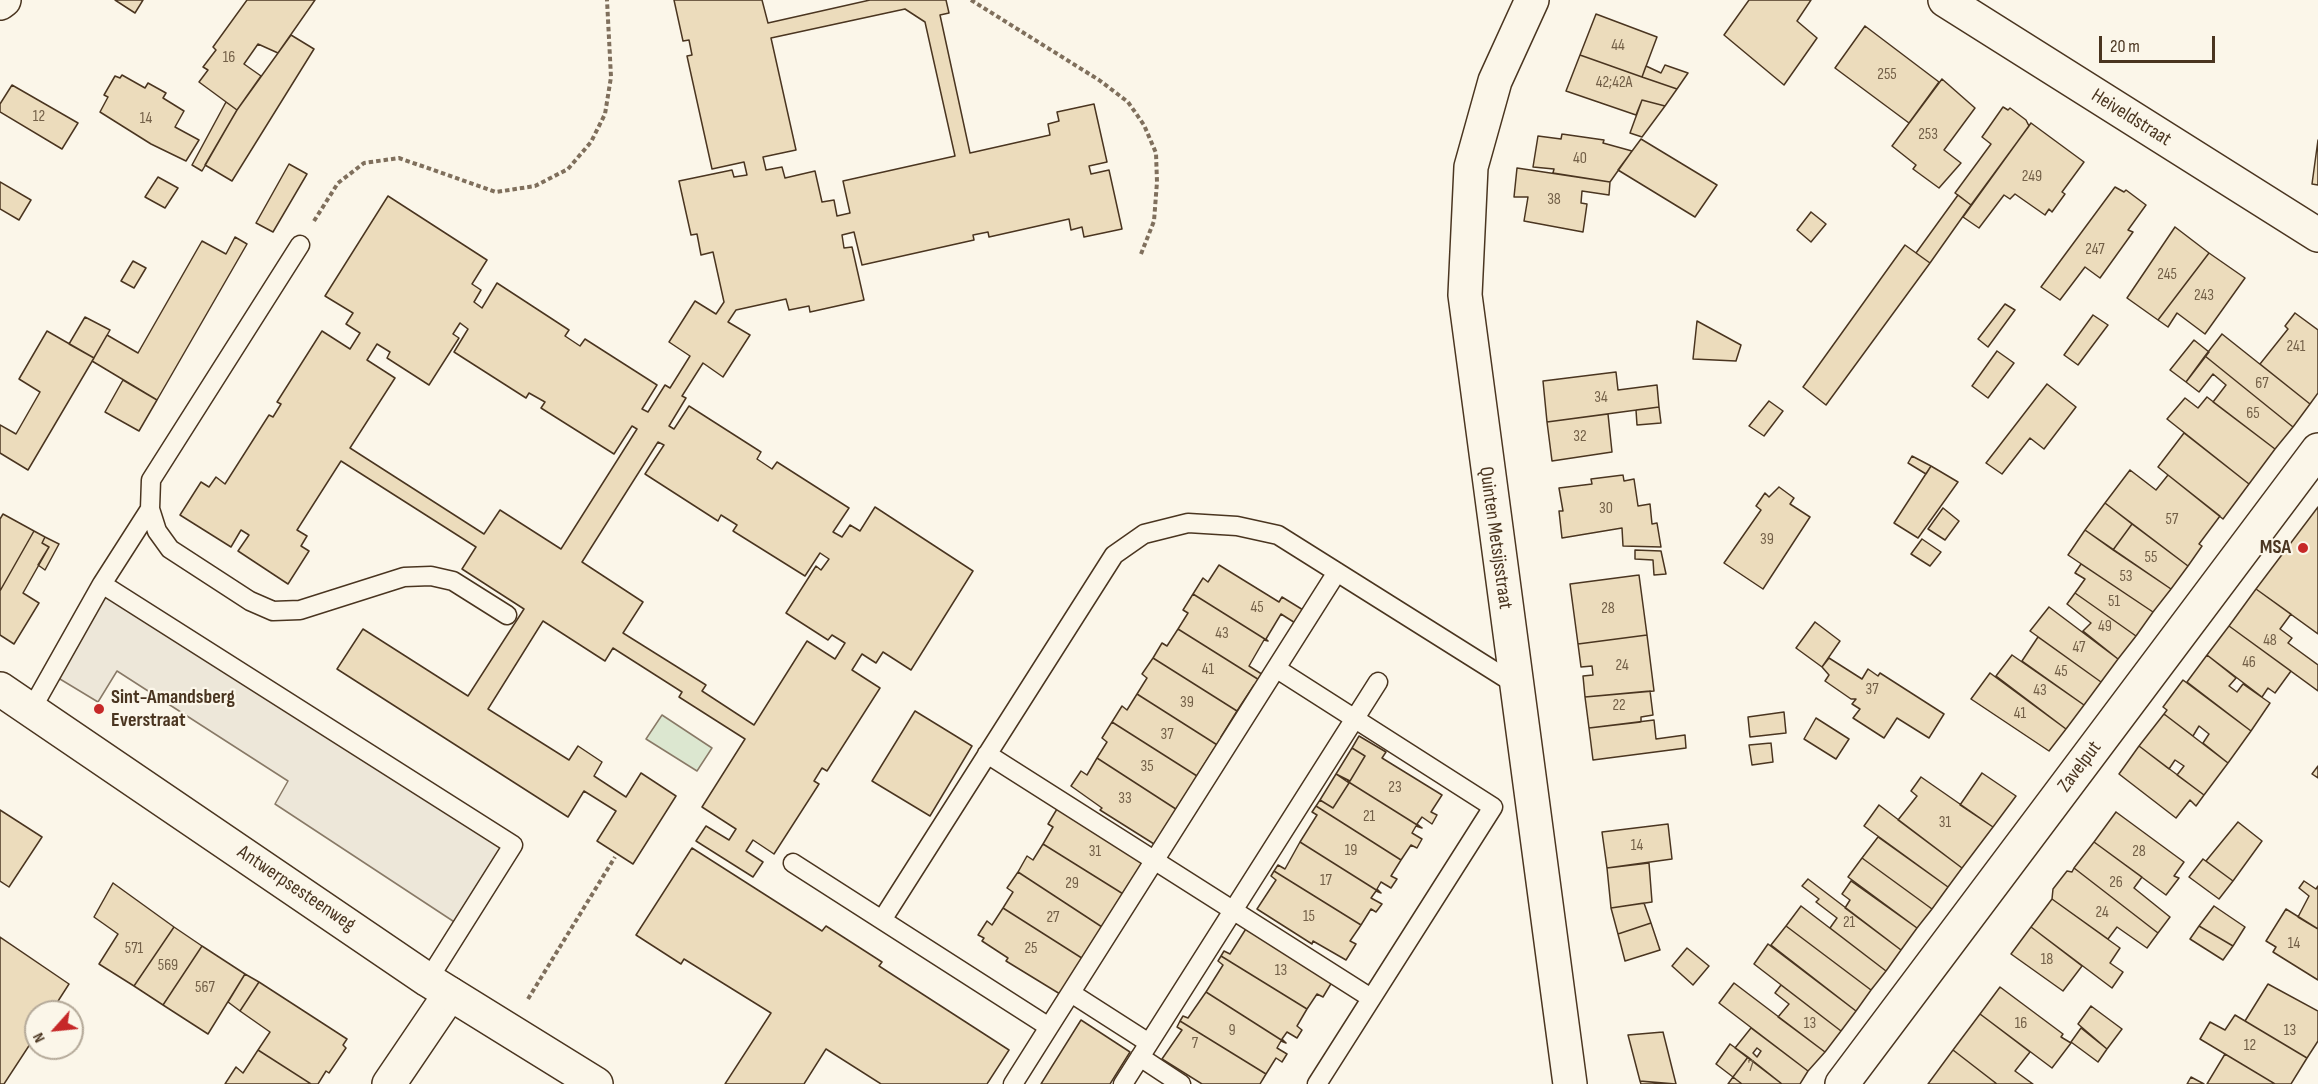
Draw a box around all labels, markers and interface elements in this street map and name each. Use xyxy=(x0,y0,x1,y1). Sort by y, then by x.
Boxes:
scale bar xyxy=(2102,24,2218,62)
house number: 44 xyxy=(1611,36,1625,56)
text: 20 m xyxy=(2110,36,2140,57)
house number: 16 xyxy=(223,48,235,68)
house number: 255 xyxy=(1877,65,1897,85)
house number: 42;42A xyxy=(1596,73,1632,93)
street label: Heiveldstraat xyxy=(2087,84,2175,152)
house number: 12 xyxy=(33,107,45,127)
house number: 14 xyxy=(140,109,152,129)
house number: 253 xyxy=(1918,125,1938,145)
house number: 40 xyxy=(1573,149,1587,169)
house number: 249 xyxy=(2022,167,2042,187)
house number: 38 xyxy=(1547,190,1561,210)
house number: 247 xyxy=(2085,240,2105,260)
house number: 245 xyxy=(2157,265,2177,285)
house number: 243 xyxy=(2194,286,2214,306)
house number: 241 xyxy=(2287,337,2305,357)
house number: 67 xyxy=(2255,374,2269,394)
house number: 34 xyxy=(1594,388,1608,408)
house number: 65 xyxy=(2246,404,2260,424)
house number: 32 xyxy=(1573,427,1587,447)
street label: Quinten Metsijsstraat xyxy=(1473,465,1517,611)
house number: 30 xyxy=(1599,499,1613,519)
house number: 57 xyxy=(2166,510,2178,530)
house number: 39 xyxy=(1760,530,1774,550)
place label: MSA xyxy=(2260,536,2291,560)
marker: MSA xyxy=(2296,541,2310,555)
house number: 55 xyxy=(2145,548,2157,568)
house number: 53 xyxy=(2119,567,2133,587)
house number: 51 xyxy=(2108,592,2120,612)
house number: 45 xyxy=(1250,598,1264,618)
house number: 28 xyxy=(1601,599,1615,619)
house number: 49 xyxy=(2098,617,2112,637)
house number: 43 xyxy=(1215,624,1229,644)
house number: 48 xyxy=(2263,631,2277,651)
house number: 47 xyxy=(2073,638,2085,658)
house number: 46 xyxy=(2242,653,2256,673)
house number: 24 xyxy=(1615,656,1629,676)
house number: 41 xyxy=(1202,660,1214,680)
house number: 45 xyxy=(2054,662,2068,682)
house number: 37 xyxy=(1865,680,1879,700)
house number: 43 xyxy=(2033,681,2047,701)
place label: Sint-Amandsberg Everstraat xyxy=(111,686,235,733)
house number: 39 xyxy=(1180,693,1194,713)
house number: 22 xyxy=(1612,696,1626,716)
marker: Sint-Amandsberg Everstraat xyxy=(92,702,106,716)
house number: 41 xyxy=(2014,704,2026,724)
house number: 37 xyxy=(1160,725,1174,745)
street label: Zavelput xyxy=(2053,737,2107,797)
house number: 35 xyxy=(1140,757,1154,777)
house number: 23 xyxy=(1388,778,1402,798)
house number: 33 xyxy=(1118,789,1132,809)
house number: 21 xyxy=(1363,807,1375,827)
house number: 31 xyxy=(1939,813,1951,833)
house number: 14 xyxy=(1631,836,1643,856)
street label: Antwerpsesteenweg xyxy=(232,841,360,937)
house number: 19 xyxy=(1345,841,1357,861)
house number: 31 xyxy=(1089,842,1101,862)
house number: 28 xyxy=(2132,842,2146,862)
house number: 17 xyxy=(1320,871,1332,891)
house number: 26 xyxy=(2109,873,2123,893)
house number: 29 xyxy=(1065,874,1079,894)
house number: 24 xyxy=(2095,903,2109,923)
house number: 15 xyxy=(1303,907,1315,927)
house number: 27 xyxy=(1046,908,1060,928)
house number: 21 xyxy=(1843,913,1855,933)
house number: 14 xyxy=(2288,934,2300,954)
house number: 571 xyxy=(125,939,143,959)
house number: 25 xyxy=(1024,939,1038,959)
house number: 18 xyxy=(2041,950,2053,970)
house number: 569 xyxy=(158,956,178,976)
house number: 13 xyxy=(1275,961,1287,981)
house number: 567 xyxy=(195,978,215,998)
north arrow xyxy=(24,1000,84,1060)
house number: 13 xyxy=(1804,1014,1816,1034)
house number: 16 xyxy=(2015,1014,2027,1034)
house number: 9 xyxy=(1228,1021,1236,1041)
house number: 13 xyxy=(2284,1021,2296,1041)
text: N xyxy=(29,1029,50,1046)
house number: 7 xyxy=(1192,1034,1198,1054)
house number: 12 xyxy=(2244,1036,2256,1056)
house number: 7 xyxy=(1748,1057,1754,1077)

